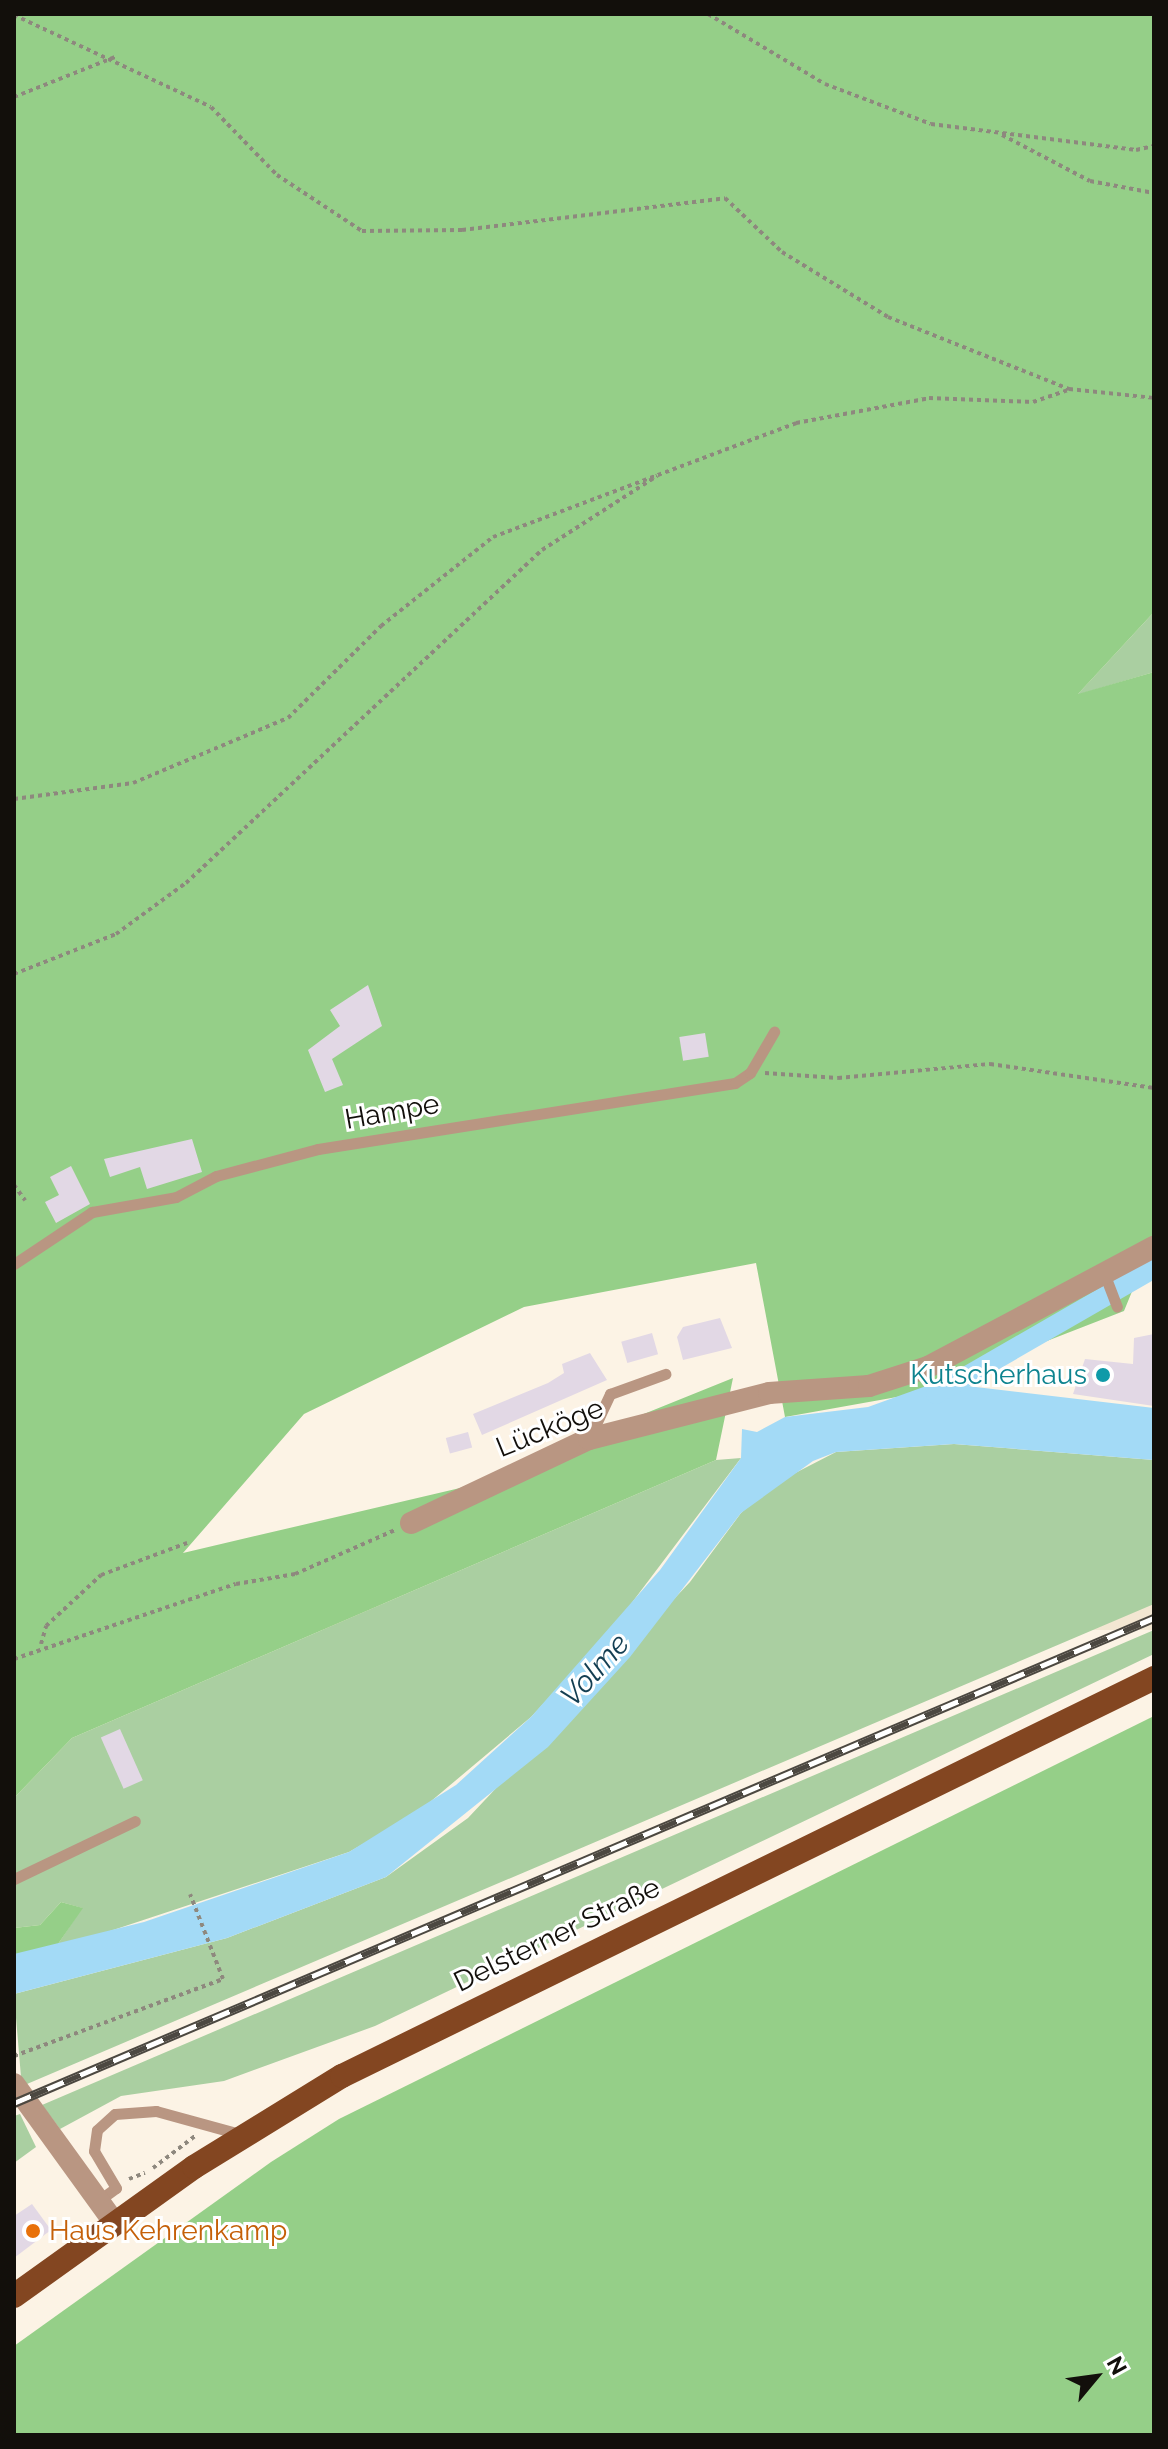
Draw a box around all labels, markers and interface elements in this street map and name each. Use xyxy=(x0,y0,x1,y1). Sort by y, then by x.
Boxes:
street label: Hampe xyxy=(342,1087,442,1137)
place label: Kutscherhaus xyxy=(910,1358,1087,1392)
marker: Kutscherhaus xyxy=(1094,1366,1112,1384)
street label: Lücköge xyxy=(491,1391,609,1465)
water label: Volme xyxy=(553,1626,637,1714)
street label: Delsterner Straße xyxy=(448,1870,666,2000)
place label: Haus Kehrenkamp xyxy=(49,2214,287,2248)
marker: Haus Kehrenkamp xyxy=(24,2222,42,2240)
north arrow xyxy=(1056,2337,1136,2417)
text: N xyxy=(1102,2352,1132,2379)

